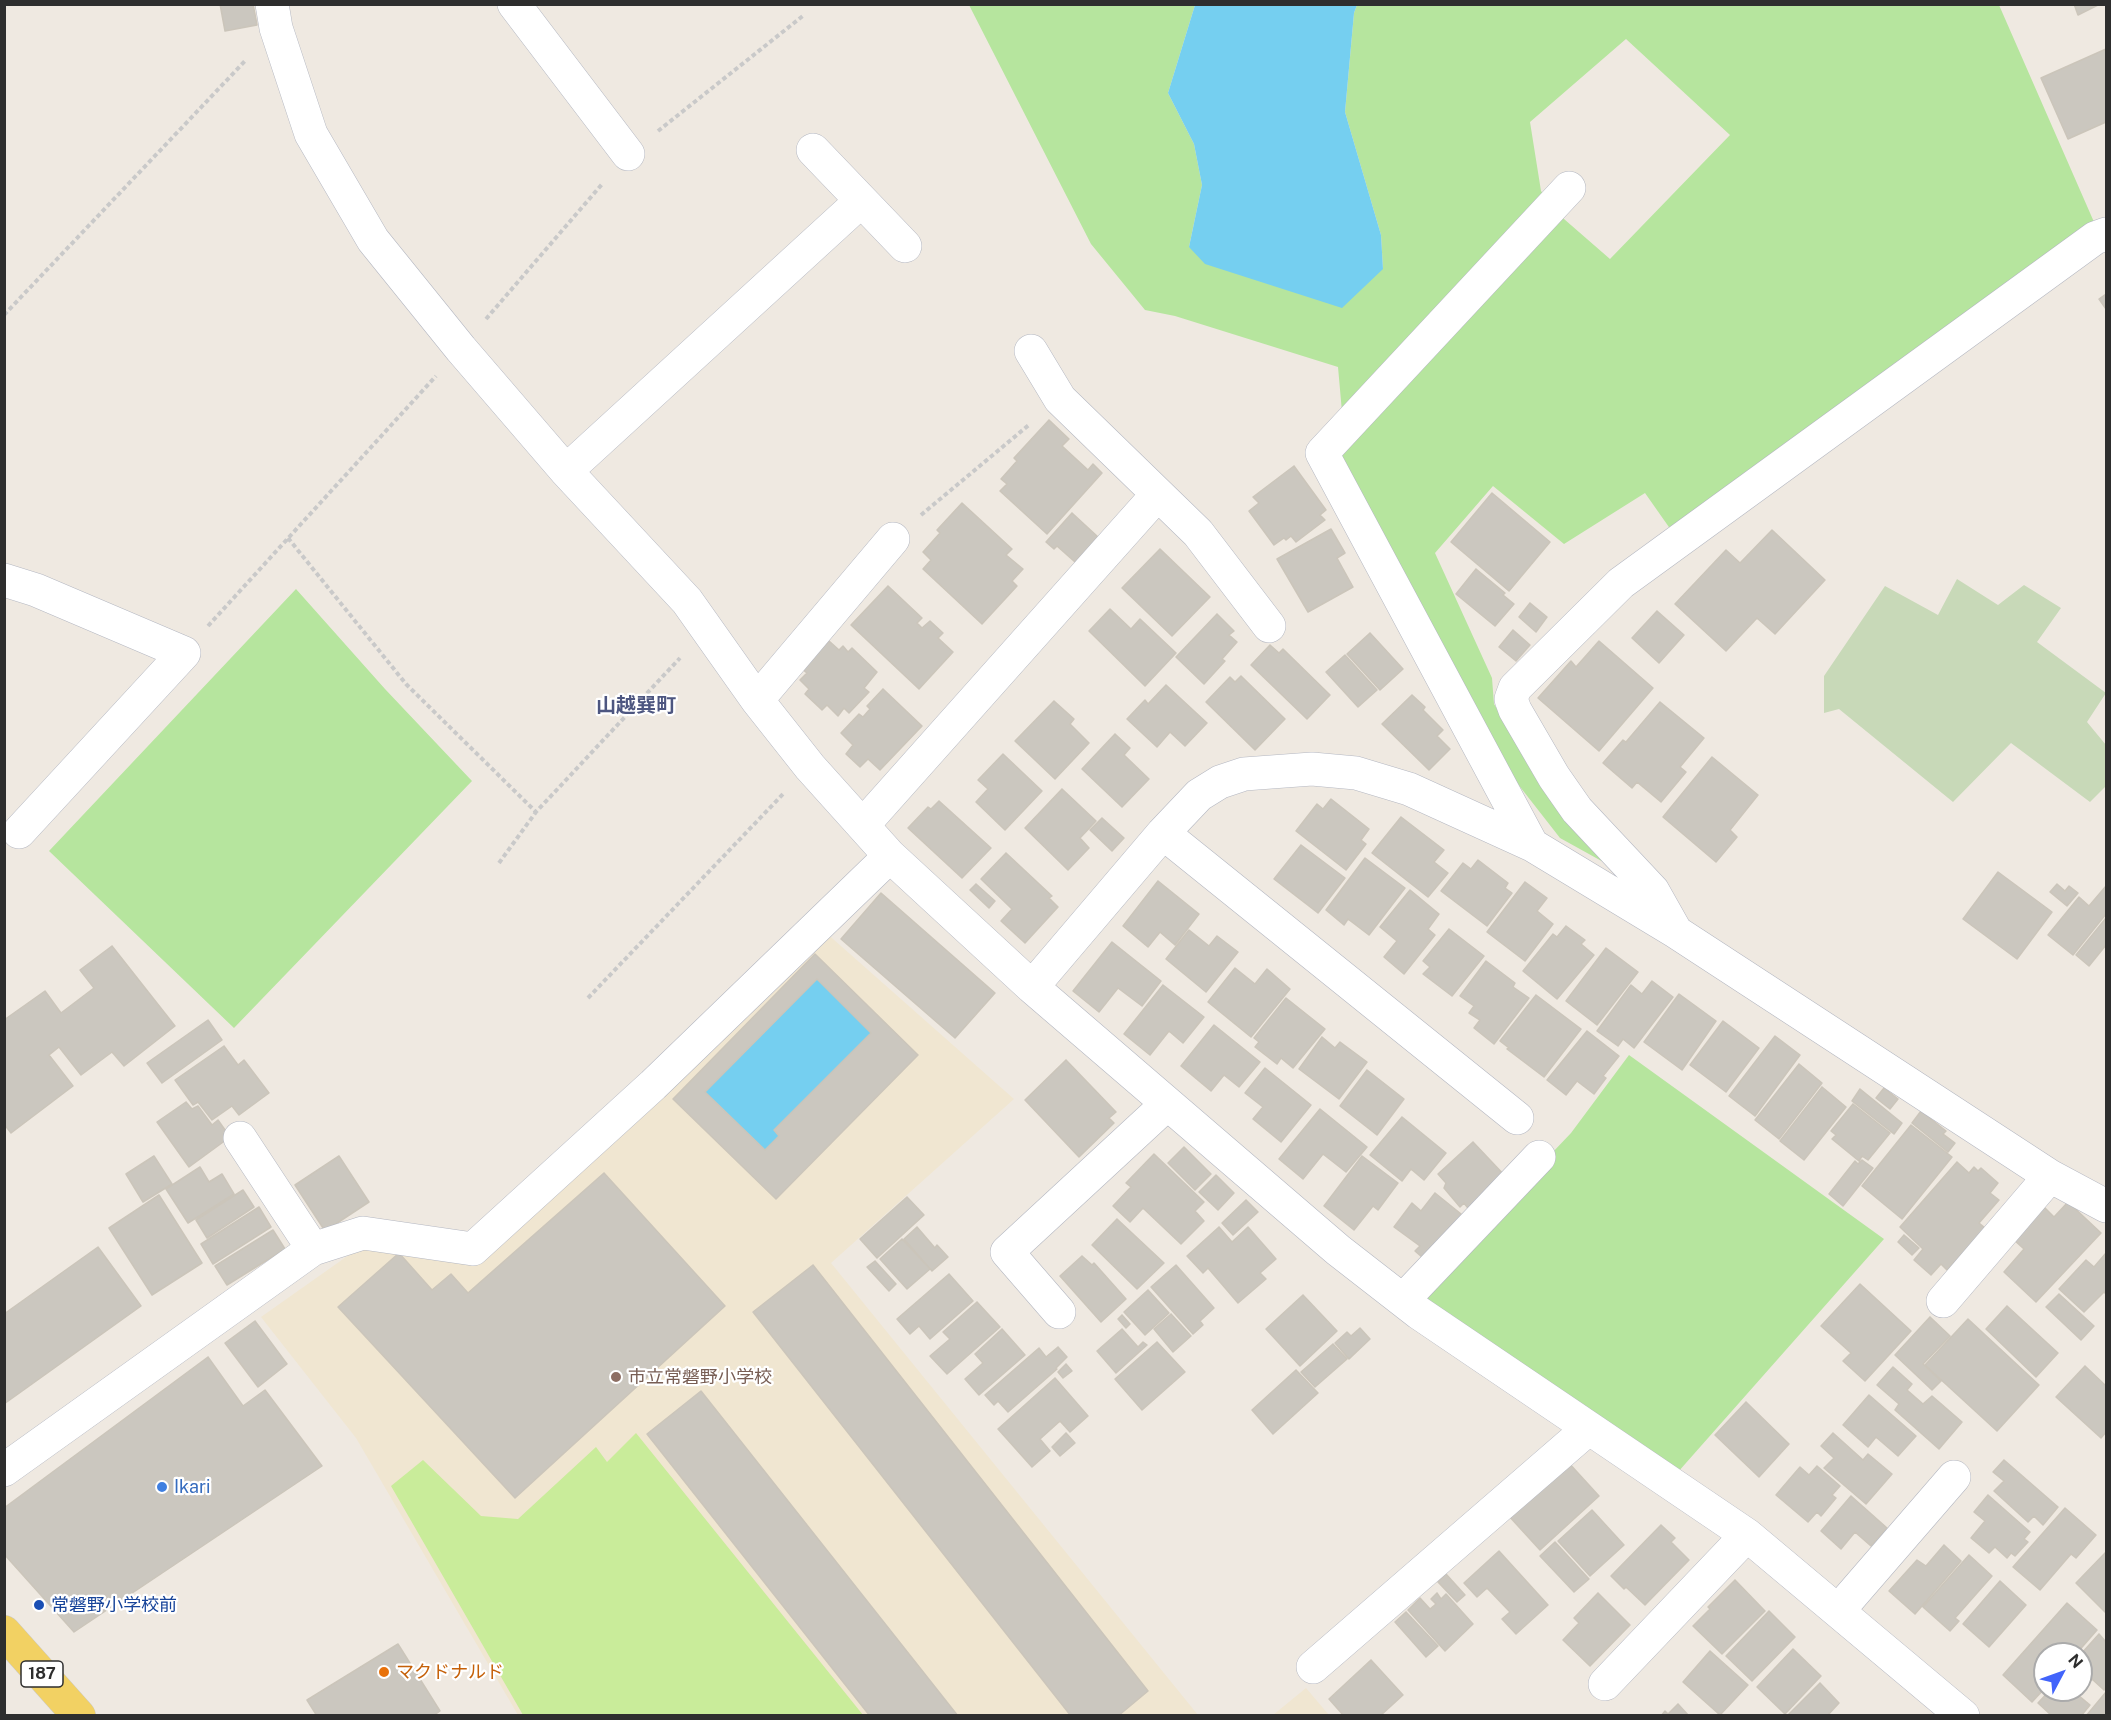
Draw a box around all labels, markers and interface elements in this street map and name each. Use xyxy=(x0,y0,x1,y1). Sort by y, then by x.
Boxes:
district label: 山越巽町 xyxy=(596,694,676,718)
place label: 市立常磐野小学校 xyxy=(628,1366,772,1388)
marker: 市立常磐野小学校 xyxy=(609,1370,623,1384)
place label: Ikari xyxy=(174,1476,210,1498)
marker: Ikari xyxy=(155,1480,169,1494)
place label: 常磐野小学校前 xyxy=(51,1594,177,1616)
marker: 常磐野小学校前 xyxy=(32,1598,46,1612)
north arrow xyxy=(2033,1642,2093,1702)
text: N xyxy=(2064,1650,2087,1672)
road number: 187 xyxy=(21,1661,63,1687)
place label: マクドナルド xyxy=(396,1661,504,1683)
marker: マクドナルド xyxy=(377,1665,391,1679)

